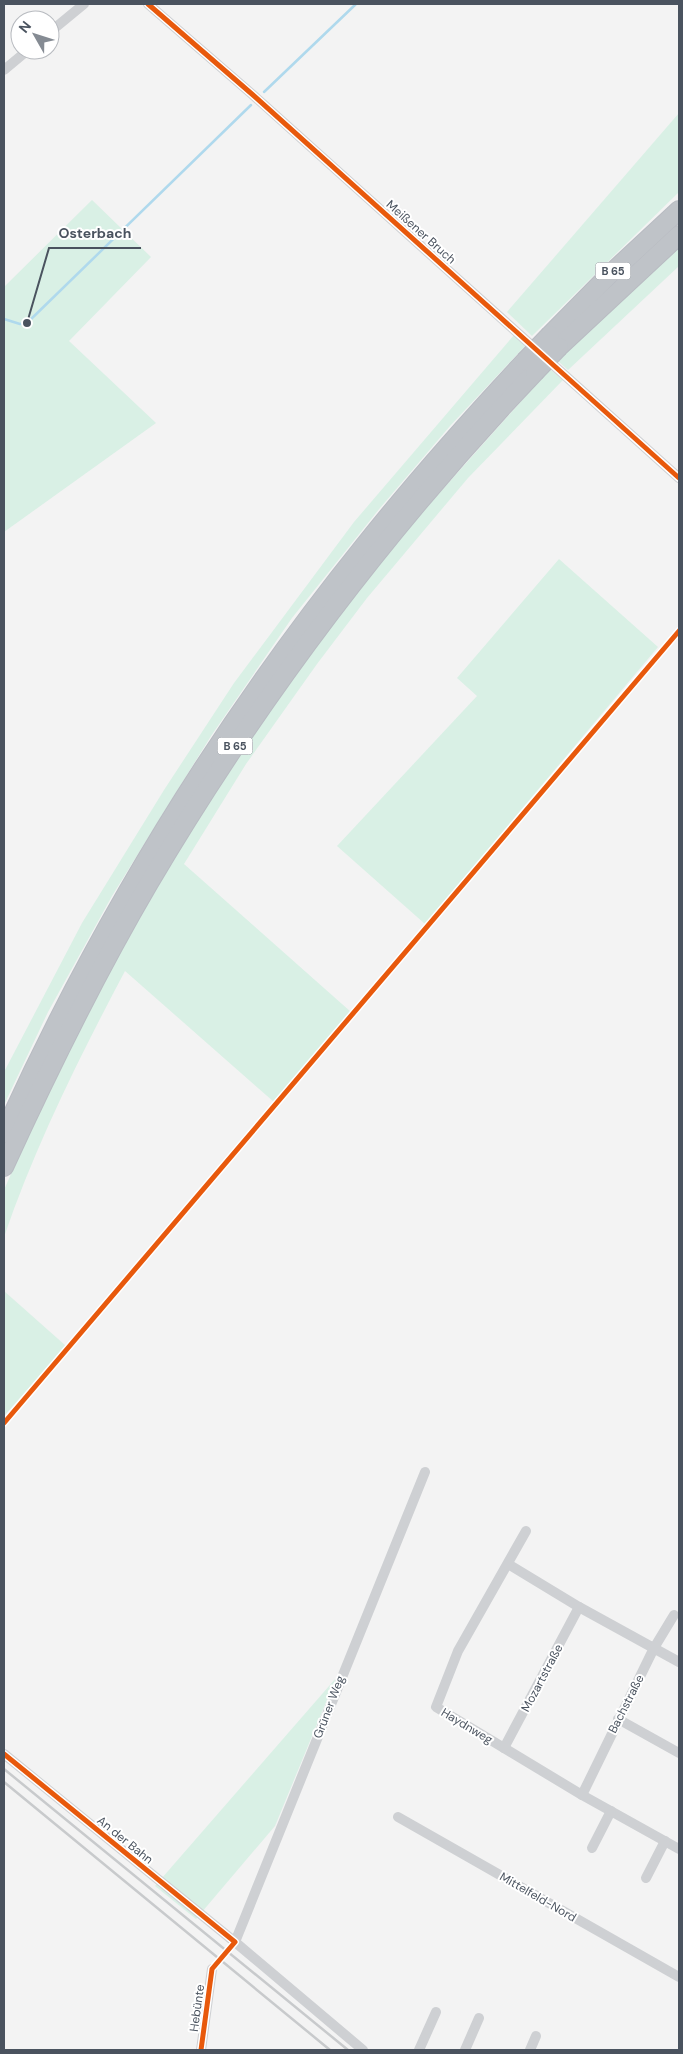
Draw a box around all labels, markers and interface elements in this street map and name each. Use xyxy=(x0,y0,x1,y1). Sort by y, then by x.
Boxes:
north arrow xyxy=(10,10,60,60)
text: N xyxy=(15,17,35,36)
street label: Meißener Bruch xyxy=(383,197,459,267)
callout: Osterbach xyxy=(49,219,141,248)
text: Osterbach xyxy=(59,224,131,242)
road number: B 65 xyxy=(596,262,630,280)
road number: B 65 xyxy=(218,738,252,754)
street label: Mozartstraße xyxy=(517,1641,567,1715)
street label: Bachstraße xyxy=(604,1672,648,1736)
street label: Grüner Weg xyxy=(310,1673,348,1741)
street label: Haydnweg xyxy=(438,1704,496,1748)
street label: An der Bahn xyxy=(94,1813,156,1868)
street label: Mittelfeld-Nord xyxy=(497,1869,579,1925)
street label: Hebünte xyxy=(186,1983,208,2033)

